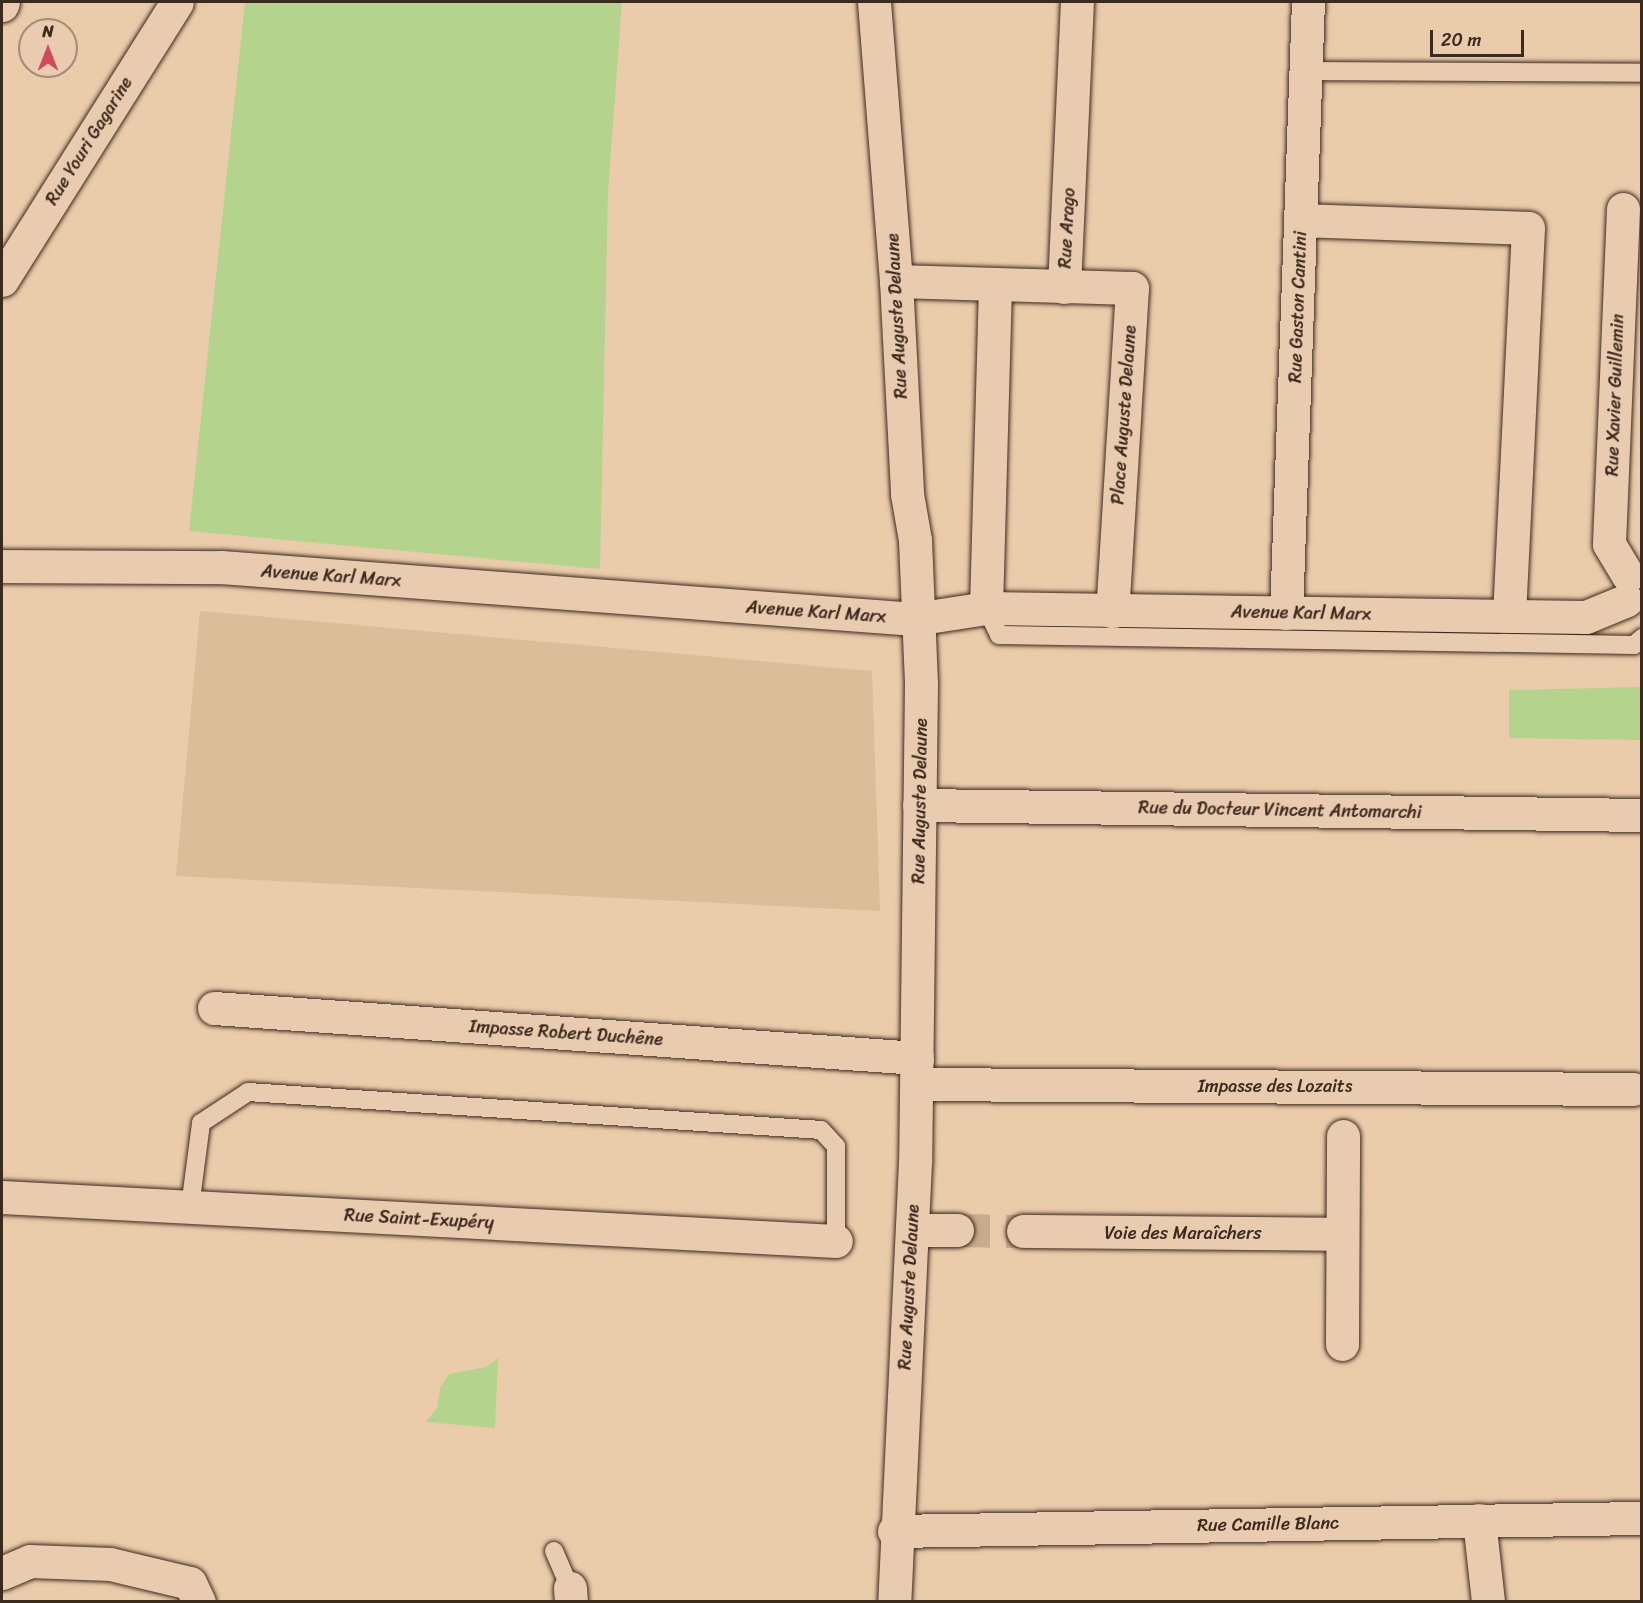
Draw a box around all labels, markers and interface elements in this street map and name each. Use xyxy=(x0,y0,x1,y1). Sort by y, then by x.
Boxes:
text: N xyxy=(42,17,54,46)
north arrow xyxy=(18,18,78,78)
scale bar xyxy=(1433,18,1528,56)
text: 20 m xyxy=(1441,24,1481,56)
street label: Rue Youri Gagarine xyxy=(41,72,137,210)
street label: Rue Arago xyxy=(1054,187,1080,269)
street label: Rue Gaston Cantini xyxy=(1285,231,1311,383)
street label: Rue Auguste Delaune xyxy=(882,232,912,400)
street label: Rue Xavier Guillemin xyxy=(1601,314,1629,476)
street label: Place Auguste Delaune xyxy=(1107,325,1141,505)
street label: Avenue Karl Marx xyxy=(261,560,401,592)
street label: Avenue Karl Marx xyxy=(746,596,886,628)
street label: Avenue Karl Marx xyxy=(1231,601,1371,625)
street label: Rue Auguste Delaune xyxy=(908,718,932,884)
street label: Rue du Docteur Vincent Antomarchi xyxy=(1138,797,1422,823)
street label: Impasse Robert Duchêne xyxy=(468,1015,664,1051)
street label: Impasse des Lozaits xyxy=(1197,1075,1353,1097)
street label: Rue Auguste Delaune xyxy=(894,1203,924,1371)
street label: Rue Saint-Exupéry xyxy=(344,1204,494,1234)
street label: Voie des Maraîchers xyxy=(1105,1222,1261,1244)
street label: Rue Camille Blanc xyxy=(1197,1512,1339,1536)

